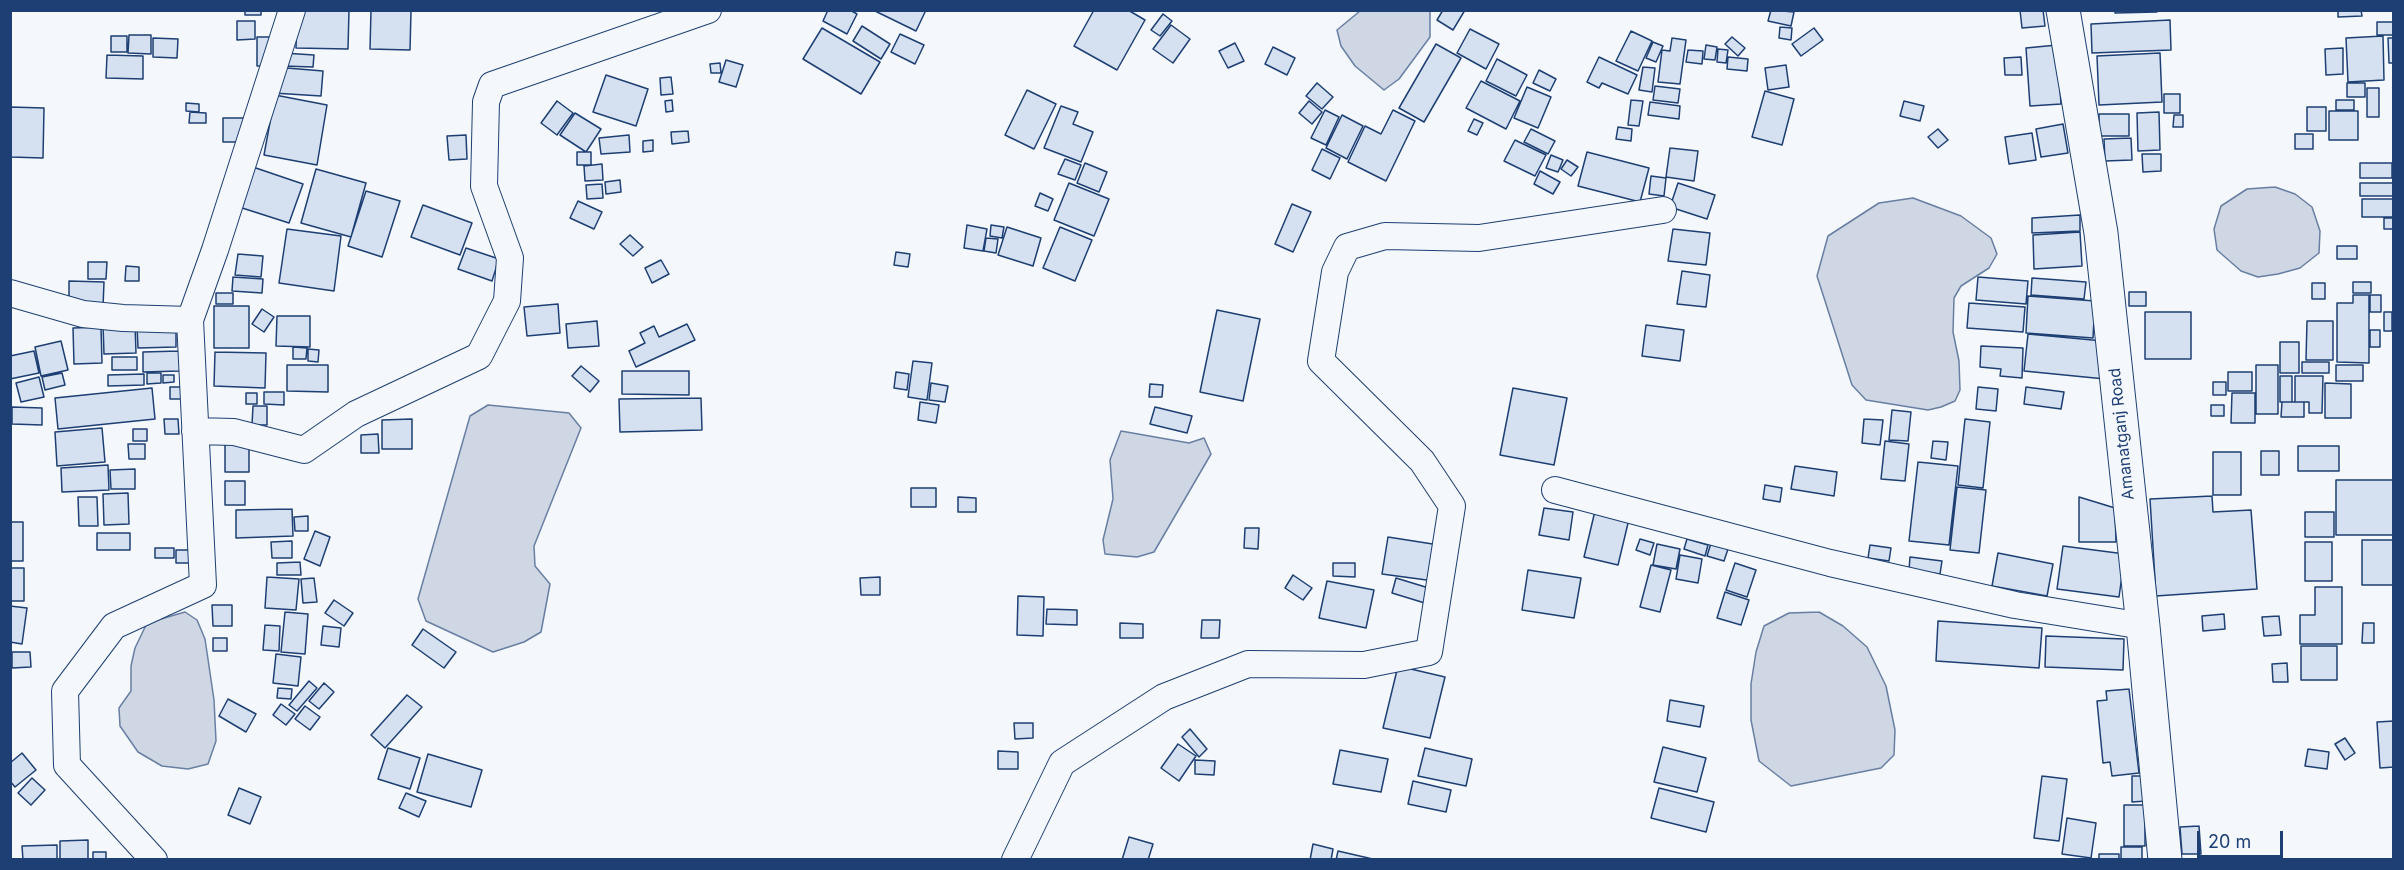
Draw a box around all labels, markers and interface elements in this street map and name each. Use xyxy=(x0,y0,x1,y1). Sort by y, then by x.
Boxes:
street label: Amanatganj Road xyxy=(2106,367,2138,501)
scale bar xyxy=(2200,819,2286,857)
text: 20 m xyxy=(2208,831,2251,852)

